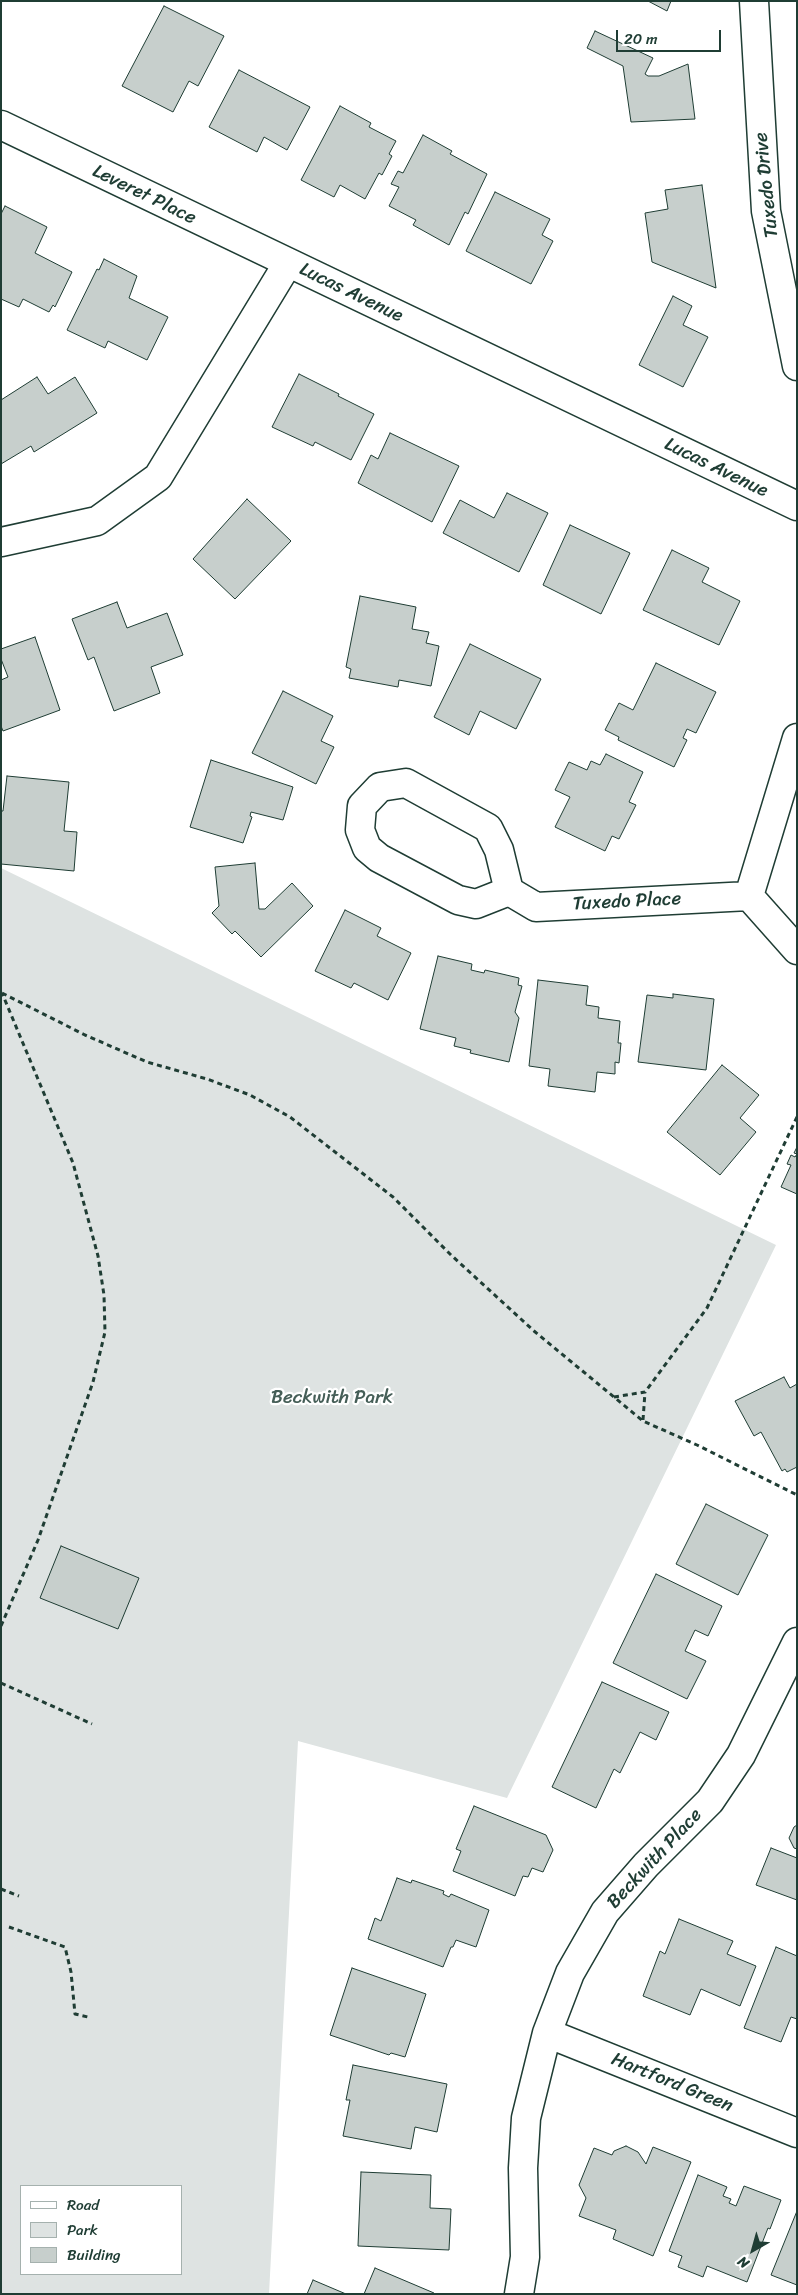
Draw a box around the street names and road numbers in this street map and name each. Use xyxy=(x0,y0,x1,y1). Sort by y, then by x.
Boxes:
street label: Tuxedo Drive xyxy=(750,131,784,239)
street label: Leveret Place xyxy=(88,160,200,230)
street label: Lucas Avenue xyxy=(296,258,406,328)
street label: Lucas Avenue xyxy=(661,433,771,503)
street label: Tuxedo Place xyxy=(572,888,682,916)
street label: Beckwith Place xyxy=(603,1804,707,1914)
street label: Hartford Green xyxy=(608,2048,736,2118)

